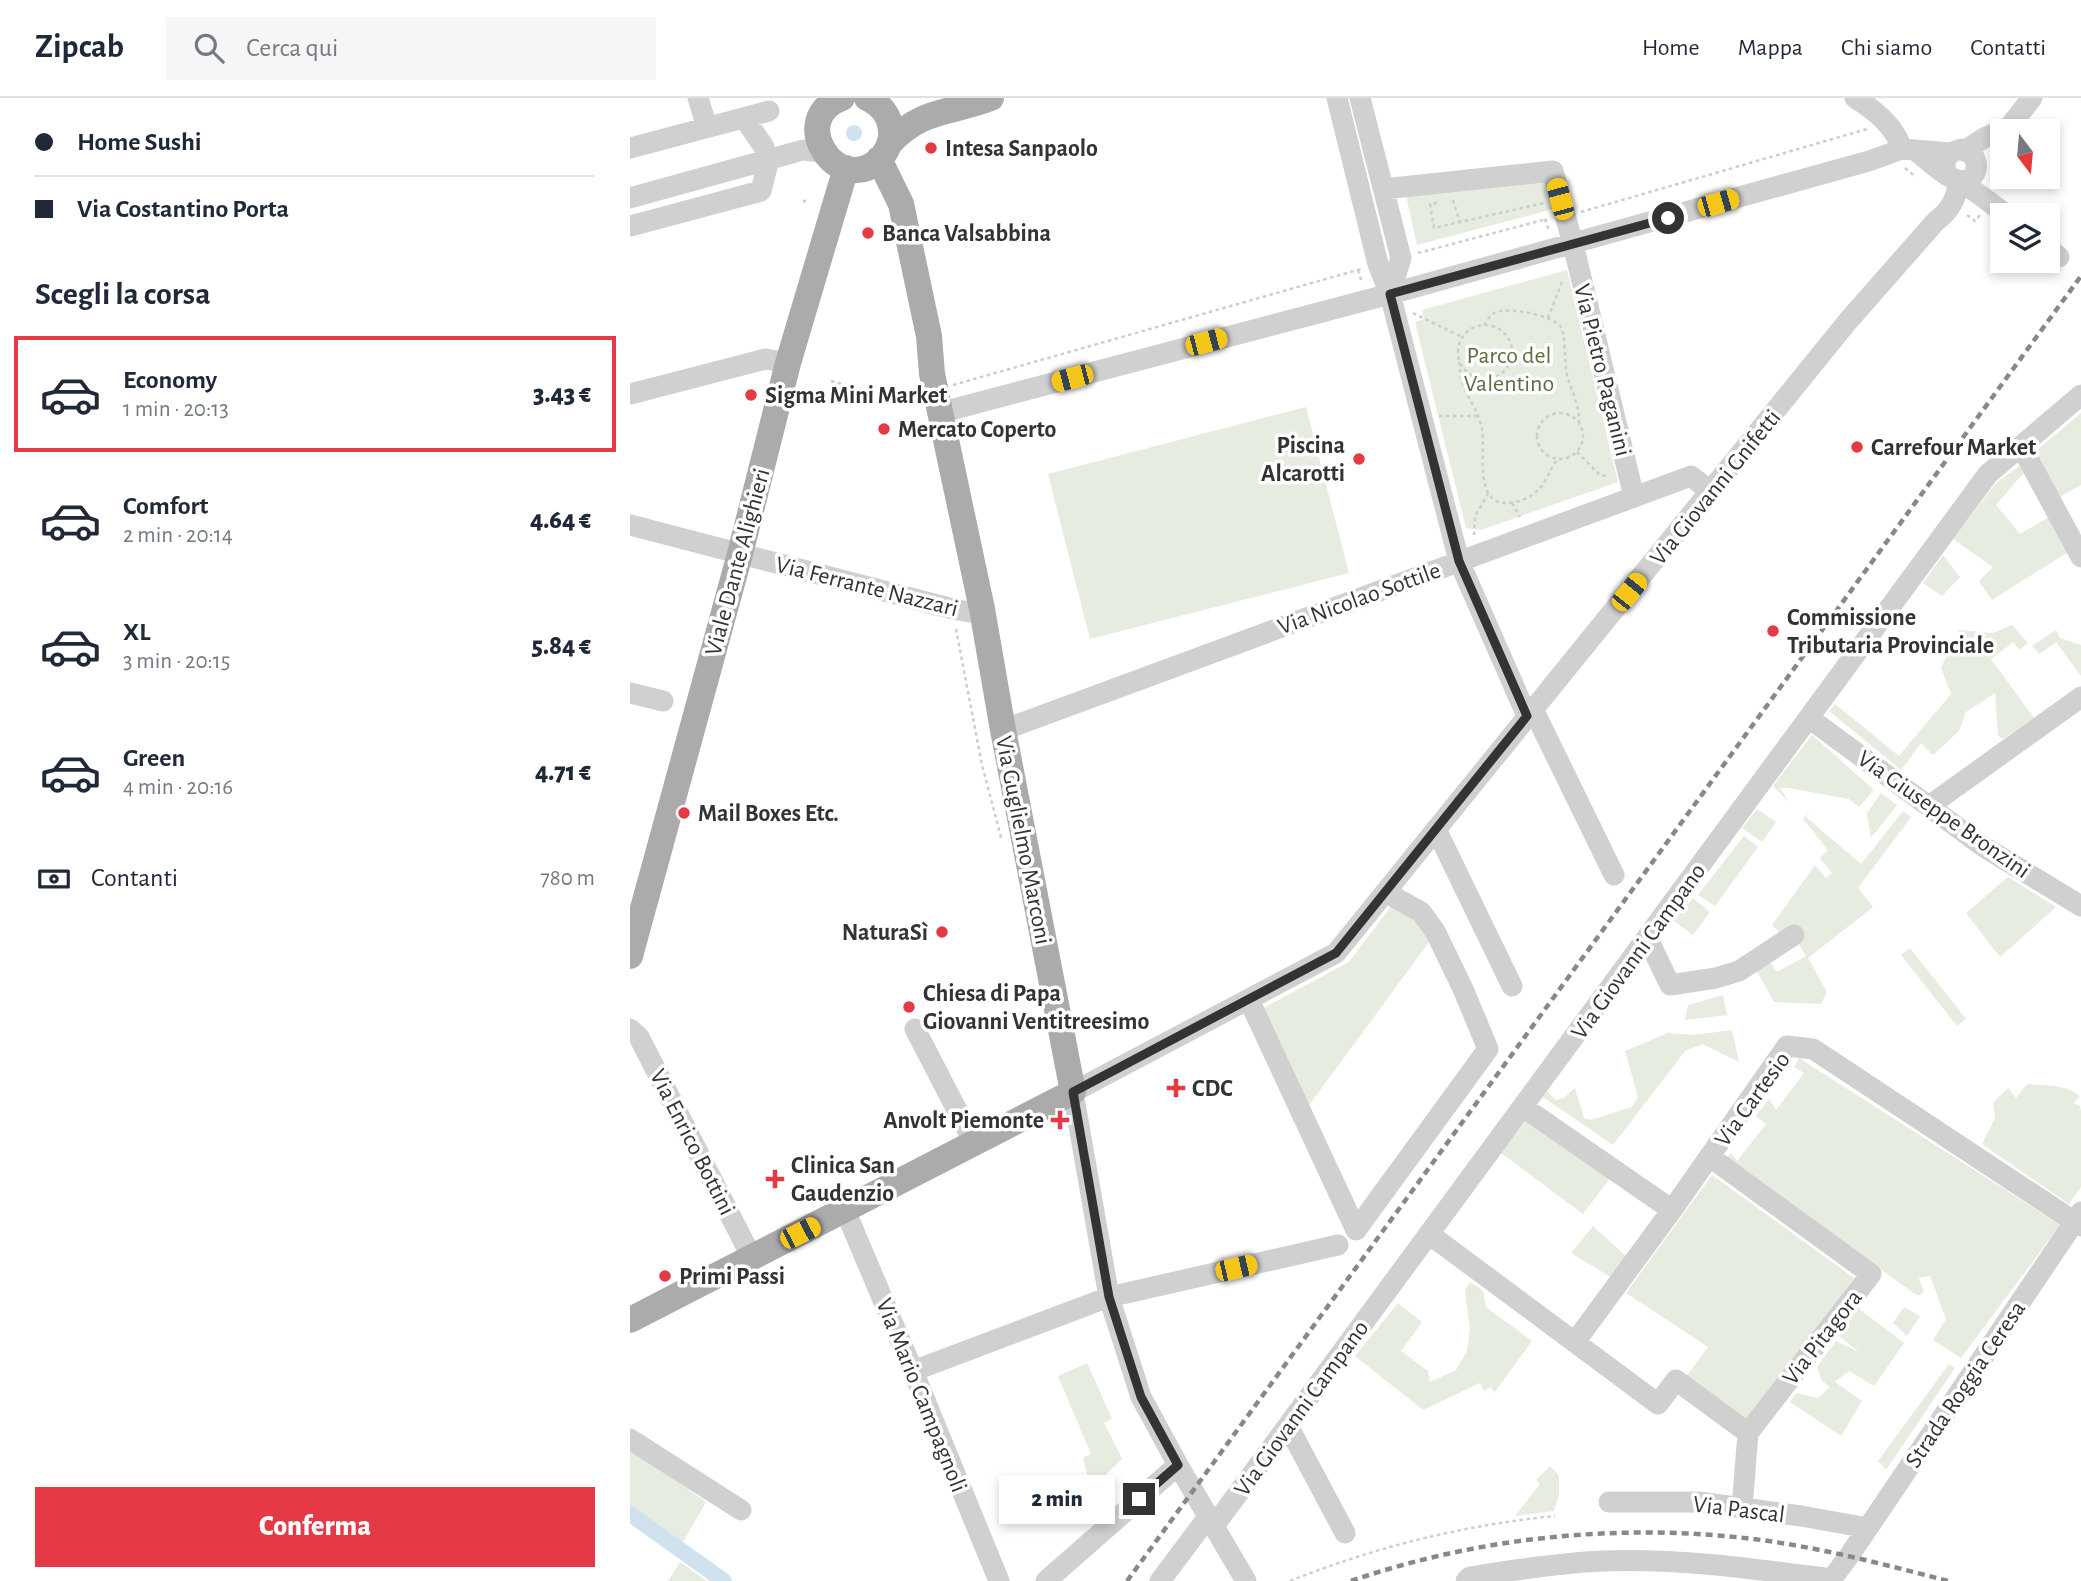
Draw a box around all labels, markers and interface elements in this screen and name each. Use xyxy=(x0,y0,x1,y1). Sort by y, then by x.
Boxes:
search box xyxy=(166,17,656,80)
icon: search xyxy=(190,29,228,67)
text: Zipcab xyxy=(35,31,124,64)
text: Cerca qui xyxy=(246,35,338,61)
text: Home xyxy=(1642,36,1700,60)
text: Mappa xyxy=(1738,36,1803,60)
text: Chi siamo xyxy=(1841,36,1932,60)
text: Contatti xyxy=(1970,36,2046,60)
north arrow xyxy=(1990,119,2060,189)
map controls xyxy=(1990,119,2060,273)
text: Home Sushi xyxy=(77,129,202,155)
place label: Intesa Sanpaolo xyxy=(945,137,1098,161)
marker: Intesa Sanpaolo xyxy=(923,140,939,156)
car xyxy=(1545,176,1576,222)
car xyxy=(1695,187,1742,219)
text: Via Costantino Porta xyxy=(77,196,289,222)
route start xyxy=(1652,202,1684,234)
button: layers xyxy=(1990,203,2060,273)
place label: Banca Valsabbina xyxy=(882,222,1051,246)
marker: Banca Valsabbina xyxy=(860,225,876,241)
text: Scegli la corsa xyxy=(35,278,211,310)
street label: Via Pietro Paganini xyxy=(1569,282,1635,459)
car xyxy=(1183,326,1230,358)
park label: Parco del Valentino xyxy=(1464,344,1554,396)
car xyxy=(1049,362,1096,394)
icon: car xyxy=(39,363,102,426)
text: Economy xyxy=(123,367,217,393)
text: 3.43 € xyxy=(533,381,591,407)
place label: Sigma Mini Market xyxy=(765,384,947,408)
marker: Sigma Mini Market xyxy=(743,387,759,403)
text: 1 min · 20:13 xyxy=(123,398,229,421)
street label: Via Giovanni Gnifetti xyxy=(1646,405,1786,570)
place label: Mercato Coperto xyxy=(898,418,1056,442)
marker: Mercato Coperto xyxy=(876,421,892,437)
place label: Piscina Alcarotti xyxy=(1261,434,1345,486)
place label: Carrefour Market xyxy=(1871,436,2036,460)
marker: Carrefour Market xyxy=(1849,439,1865,455)
marker: Piscina Alcarotti xyxy=(1351,451,1367,467)
street label: Viale Dante Alighieri xyxy=(701,466,774,658)
icon: car xyxy=(39,489,102,552)
text: Comfort xyxy=(123,493,208,519)
text: 4.64 € xyxy=(530,507,591,533)
text: 2 min · 20:14 xyxy=(123,524,233,547)
street label: Via Ferrante Nazzari xyxy=(773,553,960,621)
street label: Via Nicolao Sottile xyxy=(1275,558,1444,639)
car xyxy=(1608,569,1651,615)
place label: Commissione Tributaria Provinciale xyxy=(1787,606,1994,658)
icon: car xyxy=(39,615,102,678)
text: XL xyxy=(123,619,150,645)
marker: Commissione Tributaria Provinciale xyxy=(1765,623,1781,639)
text: 5.84 € xyxy=(532,633,591,659)
text: 3 min · 20:15 xyxy=(123,650,230,673)
street label: Via Guglielmo Marconi xyxy=(991,734,1055,947)
icon: car xyxy=(39,741,102,804)
text: Green xyxy=(123,745,185,771)
street label: Via Giuseppe Bronzini xyxy=(1853,746,2034,883)
text: 4.71 € xyxy=(535,759,591,785)
text: 4 min · 20:16 xyxy=(123,776,233,799)
place label: Mail Boxes Etc. xyxy=(698,802,839,826)
marker: Mail Boxes Etc. xyxy=(676,805,692,821)
street label: Via Giovanni Campano xyxy=(1567,859,1710,1044)
icon: cash xyxy=(35,860,73,898)
text: Contanti xyxy=(91,865,178,891)
text: 780 m xyxy=(540,867,595,890)
place label: NaturaSì xyxy=(842,921,928,945)
marker: NaturaSì xyxy=(934,924,950,940)
place label: Chiesa di Papa Giovanni Ventitreesimo xyxy=(923,982,1149,1034)
marker: Chiesa di Papa Giovanni Ventitreesimo xyxy=(901,999,917,1015)
street label: Via Cartesio xyxy=(1711,1048,1795,1151)
street label: Via Enrico Bottini xyxy=(645,1066,739,1219)
place label: CDC xyxy=(1192,1077,1233,1101)
marker: CDC xyxy=(1166,1078,1186,1098)
place label: Anvolt Piemonte xyxy=(883,1109,1044,1133)
marker: Anvolt Piemonte xyxy=(1050,1110,1070,1130)
place label: Clinica San Gaudenzio xyxy=(791,1154,895,1206)
marker: Clinica San Gaudenzio xyxy=(765,1169,785,1189)
car xyxy=(777,1214,824,1252)
car xyxy=(1214,1253,1259,1283)
place label: Primi Passi xyxy=(679,1265,785,1289)
marker: Primi Passi xyxy=(657,1268,673,1284)
street label: Via Pitagora xyxy=(1778,1286,1867,1390)
street label: Via Mario Campagnoli xyxy=(871,1295,971,1496)
street label: Strada Roggia Ceresa xyxy=(1901,1297,2030,1472)
street label: Via Giovanni Campano xyxy=(1230,1316,1373,1501)
callout: 2 min xyxy=(999,1474,1114,1524)
route end xyxy=(1123,1483,1155,1515)
button: Conferma xyxy=(35,1487,595,1567)
text: 2 min xyxy=(1031,1488,1083,1511)
street label: Via Pascal xyxy=(1692,1492,1786,1528)

